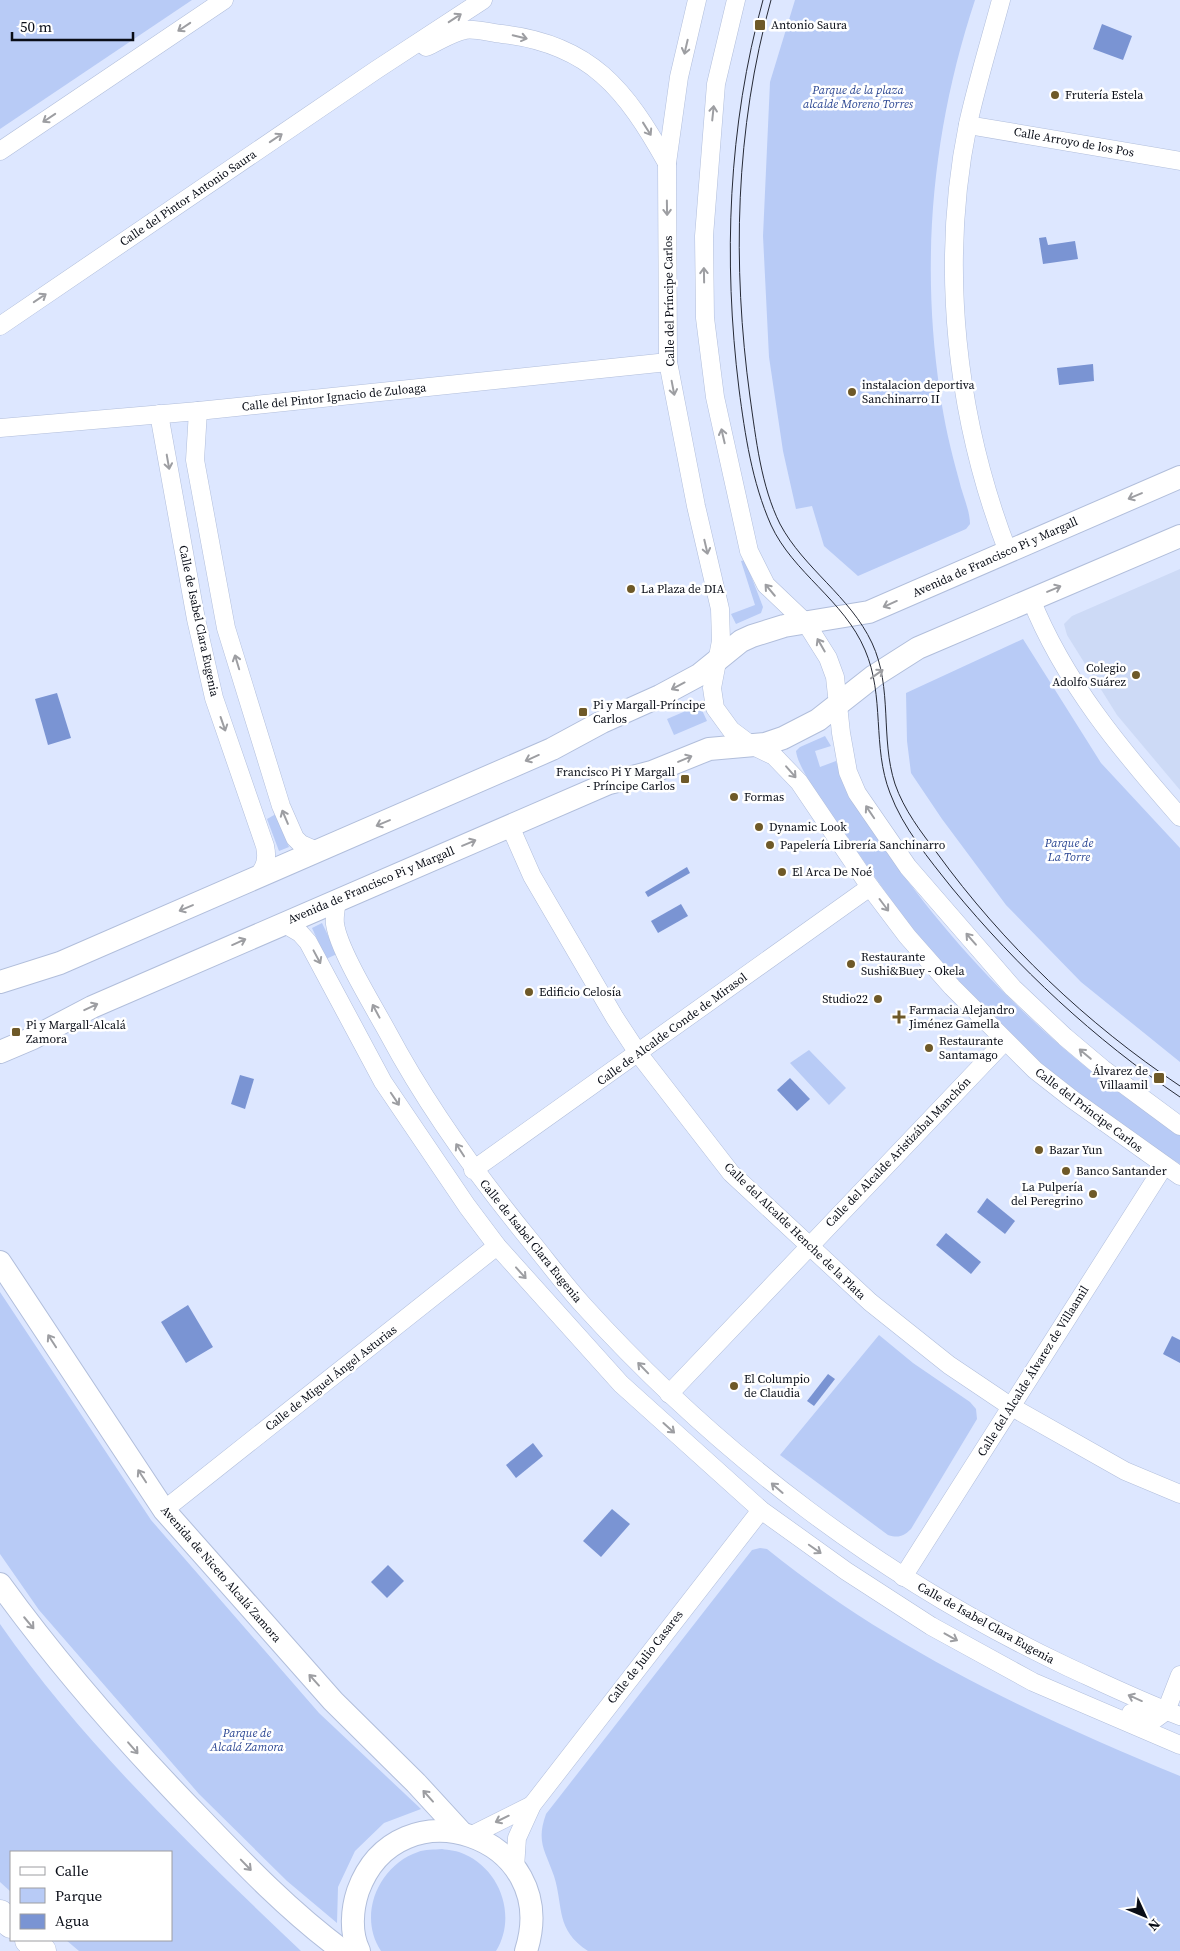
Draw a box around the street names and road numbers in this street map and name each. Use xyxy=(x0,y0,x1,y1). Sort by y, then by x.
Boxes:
street label: Calle Arroyo de los Pos xyxy=(1013,124,1135,160)
street label: Calle del Pintor Antonio Saura xyxy=(117,146,260,250)
street label: Calle del Príncipe Carlos xyxy=(660,235,678,367)
street label: Calle del Pintor Ignacio de Zuloaga xyxy=(241,379,428,415)
street label: Avenida de Francisco Pi y Margall xyxy=(910,513,1081,601)
street label: Calle de Isabel Clara Eugenia xyxy=(175,544,223,699)
street label: Avenida de Francisco Pi y Margall xyxy=(285,842,457,927)
street label: Calle de Alcalde Conde de Mirasol xyxy=(594,969,751,1089)
street label: Calle del Príncipe Carlos xyxy=(1032,1064,1146,1156)
street label: Calle del Alcalde Aristizábal Manchón xyxy=(822,1074,974,1230)
street label: Calle del Alcalde Henche de la Plata xyxy=(721,1159,870,1304)
street label: Calle de Isabel Clara Eugenia xyxy=(476,1176,586,1307)
street label: Calle del Alcalde Álvarez de Villaamil xyxy=(974,1282,1093,1459)
street label: Calle de Miguel Ángel Asturias xyxy=(262,1321,400,1435)
street label: Avenida de Niceto Alcalá Zamora xyxy=(157,1502,285,1646)
street label: Calle de Isabel Clara Eugenia xyxy=(915,1579,1058,1668)
street label: Calle de Julio Casares xyxy=(603,1607,687,1707)

